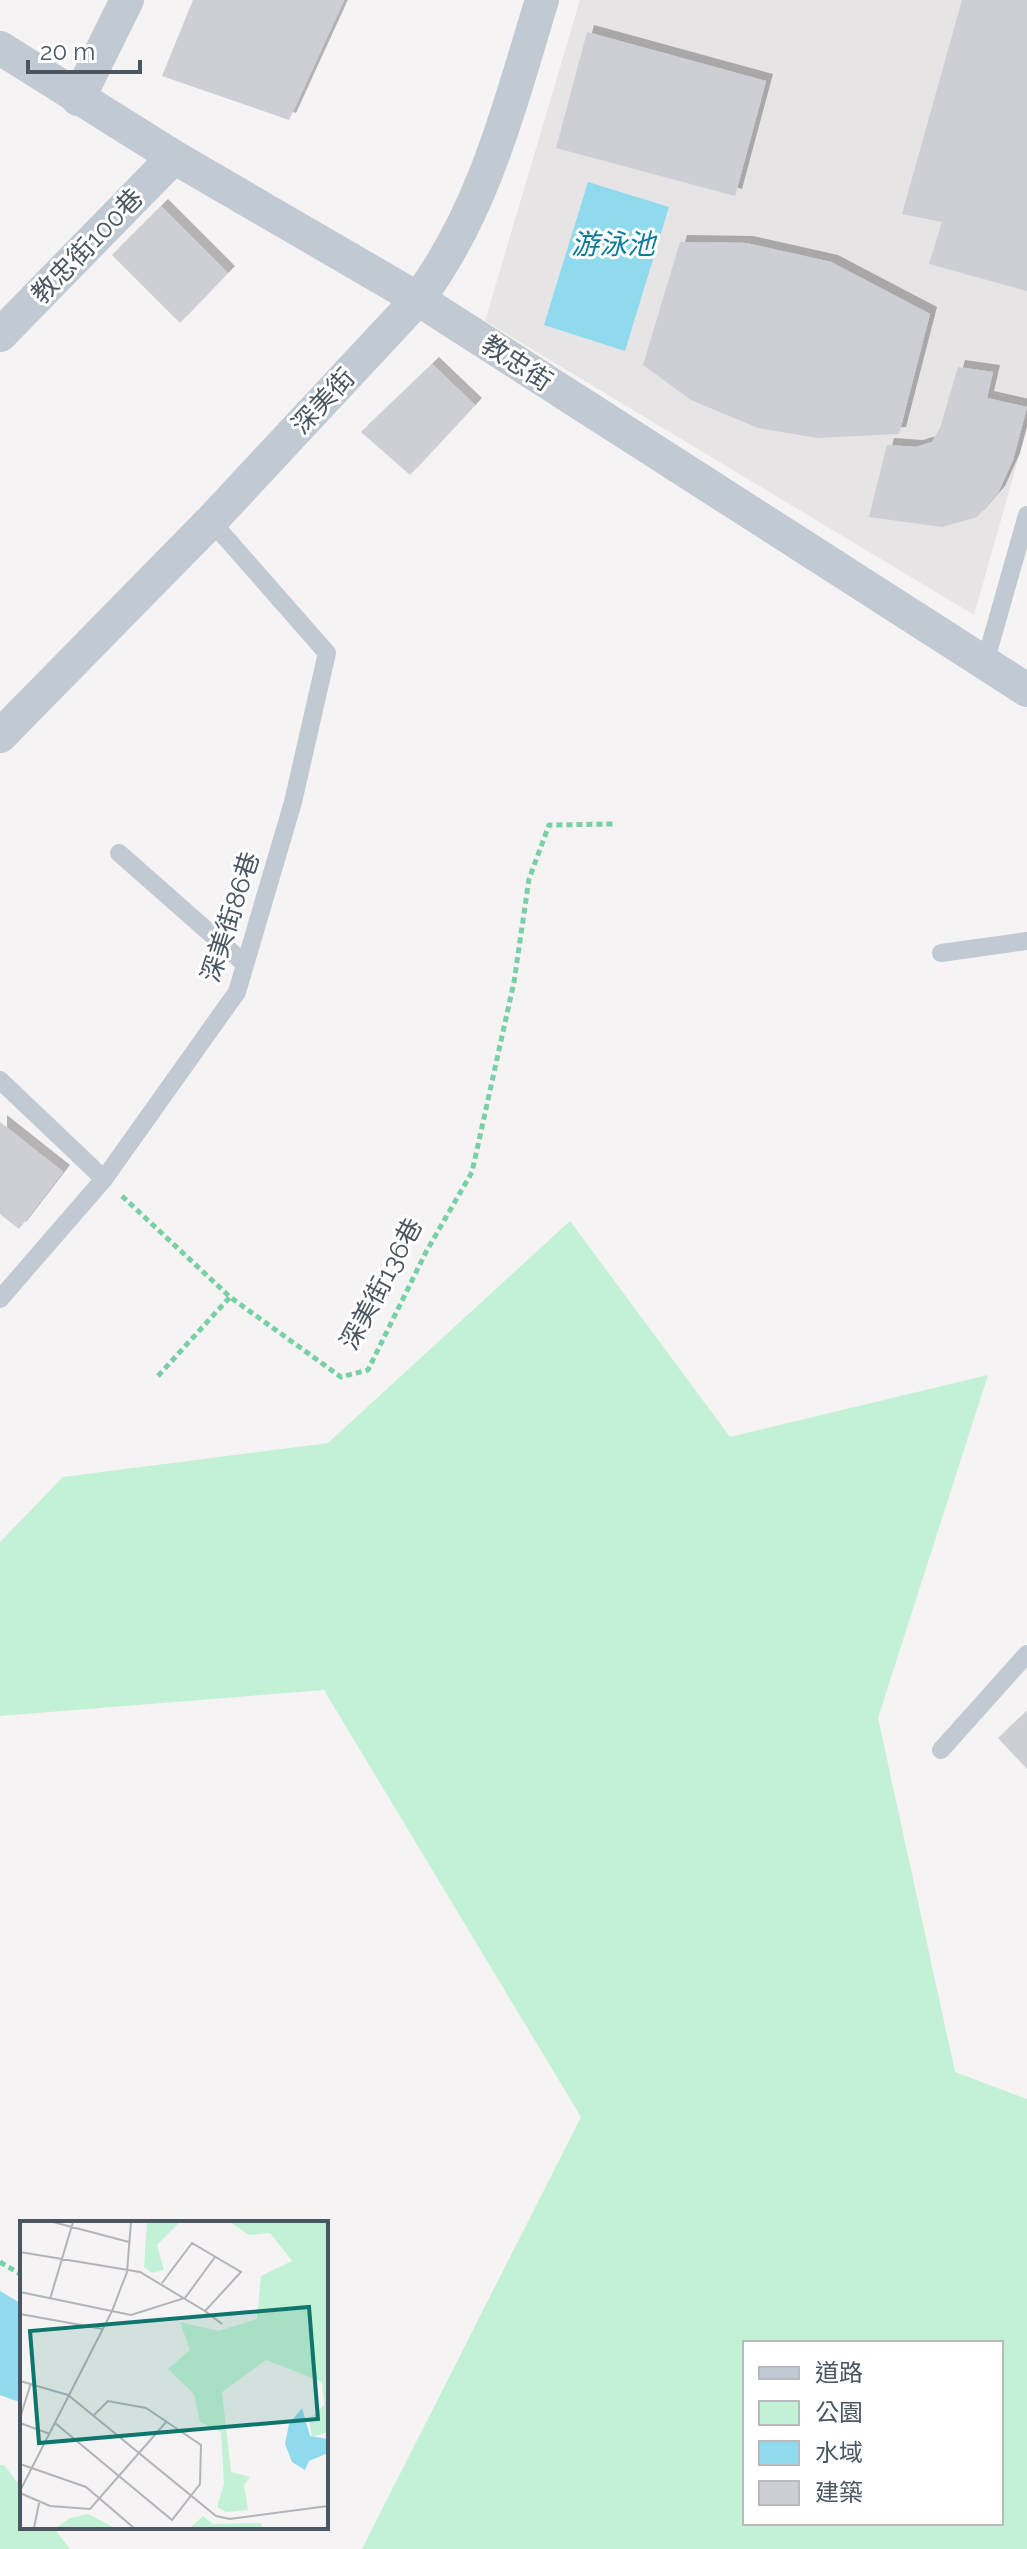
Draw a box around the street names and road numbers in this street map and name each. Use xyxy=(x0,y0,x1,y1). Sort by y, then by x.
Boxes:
street label: 教忠街100巷 xyxy=(25,183,149,309)
street label: 教忠街 xyxy=(476,329,558,397)
street label: 深美街 xyxy=(285,362,361,440)
street label: 深美街86巷 xyxy=(195,848,265,986)
street label: 深美街136巷 xyxy=(334,1213,428,1355)

